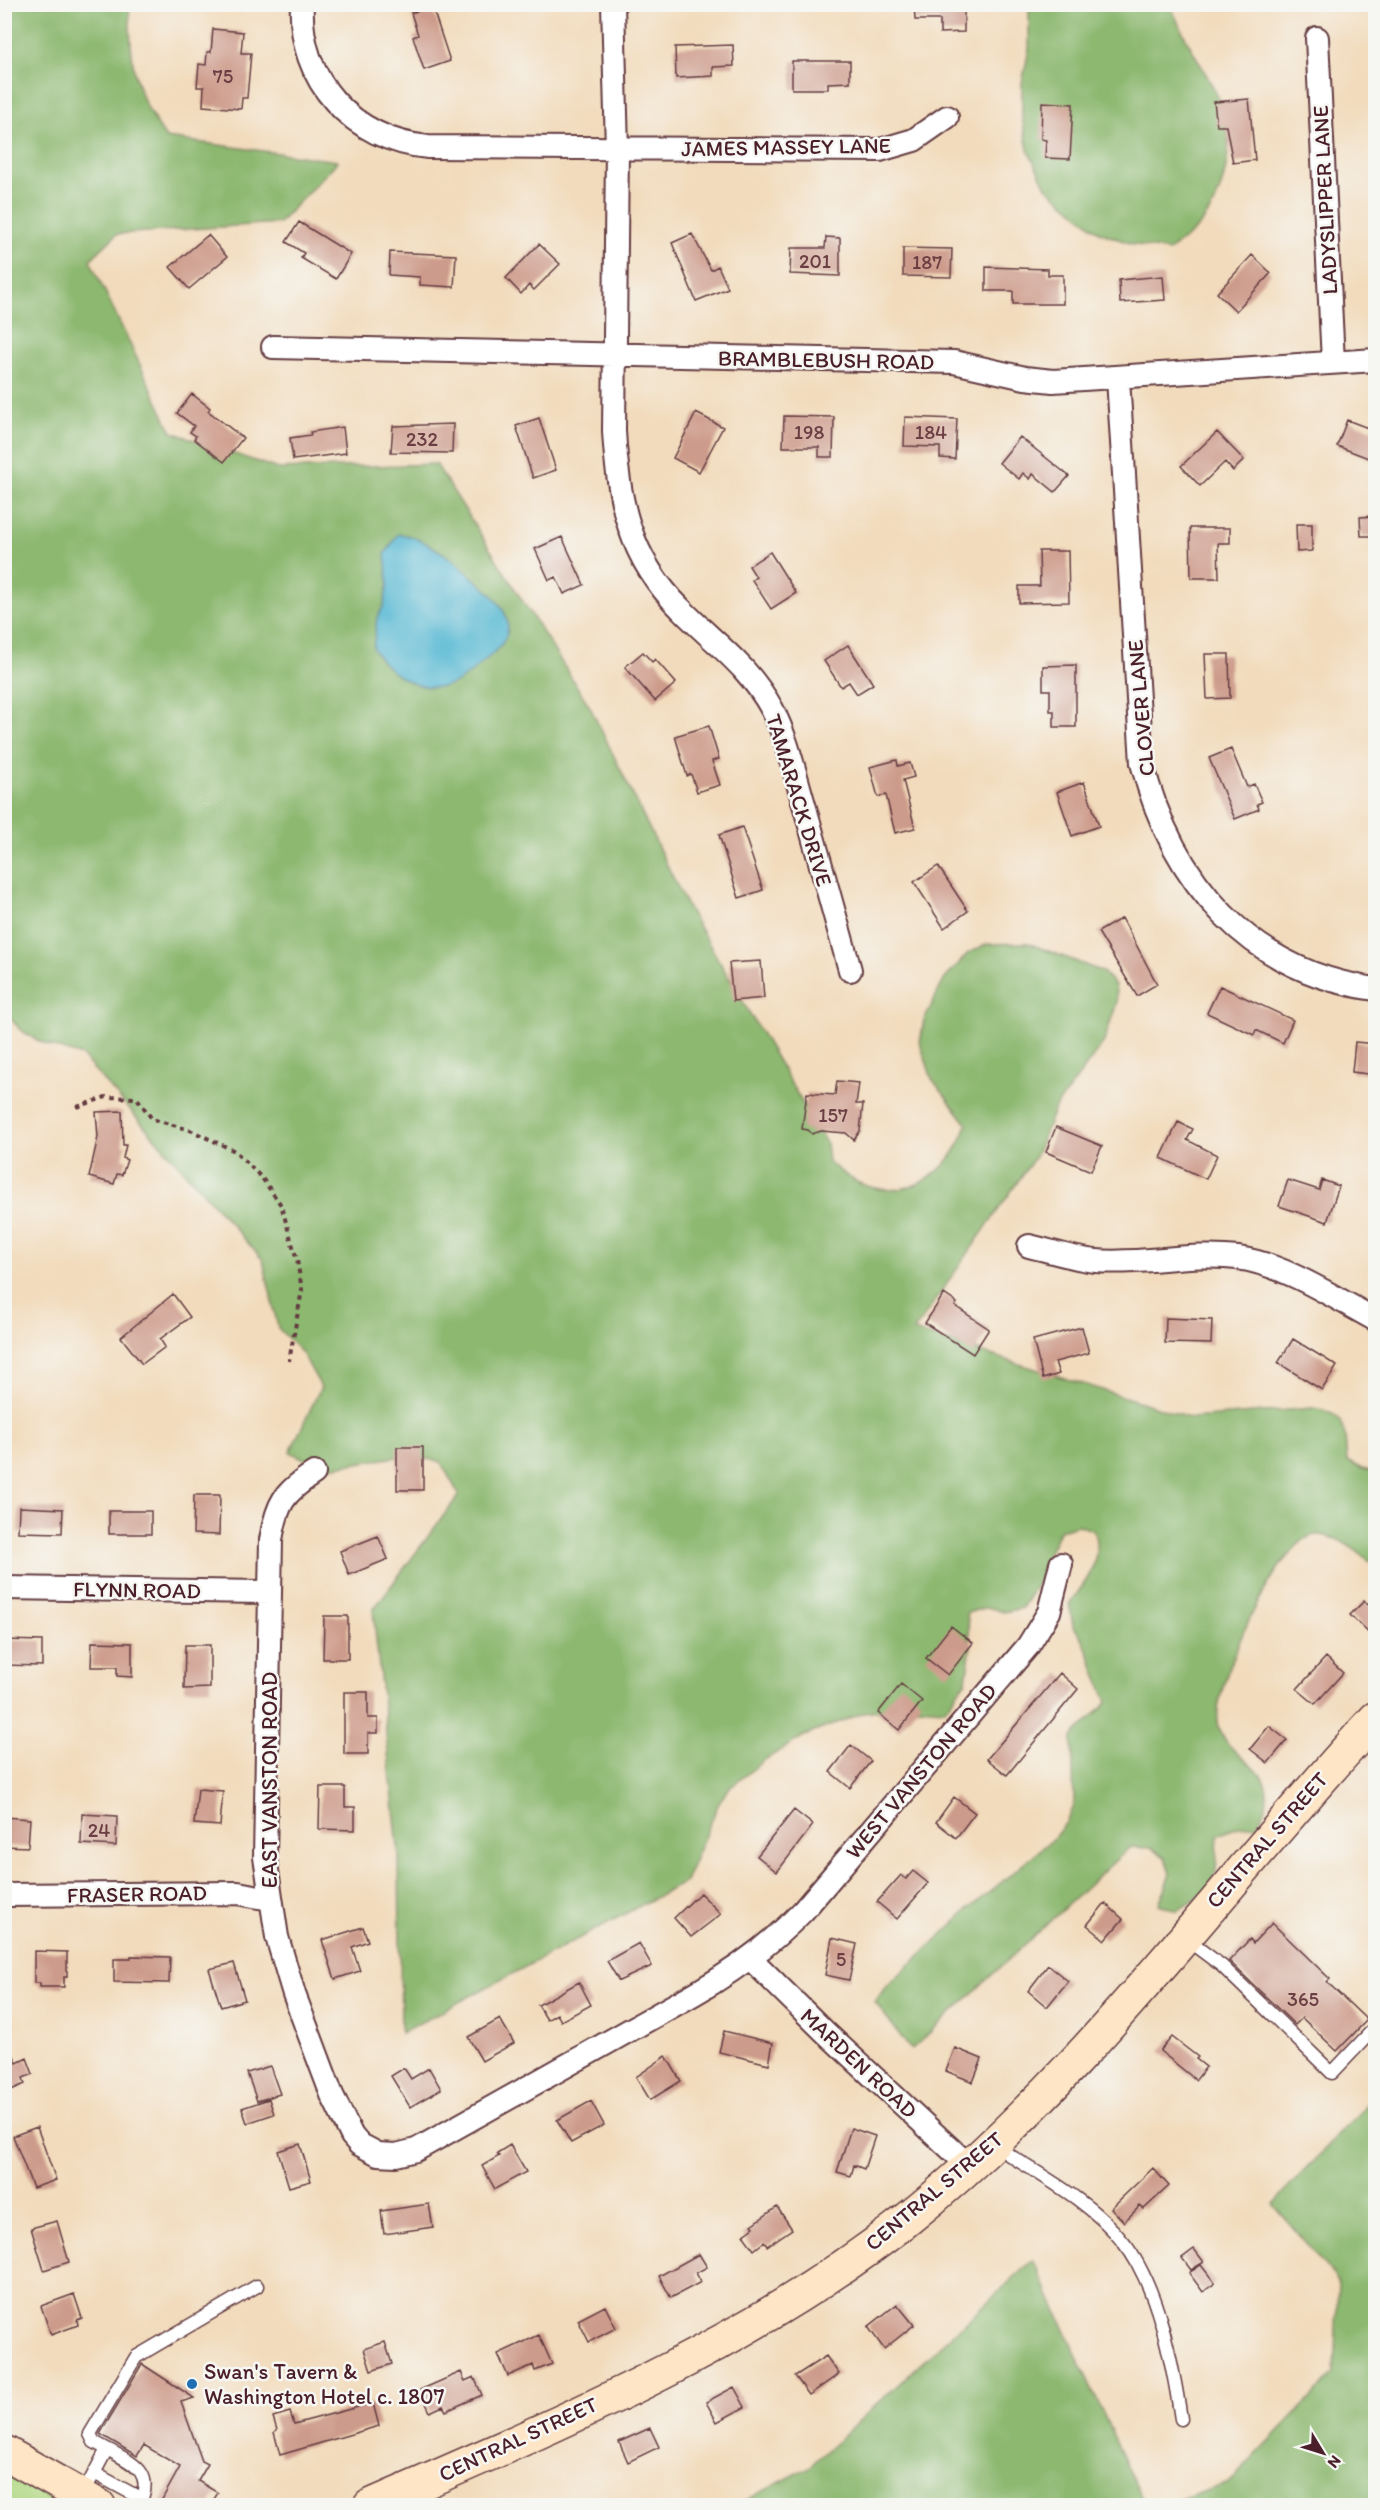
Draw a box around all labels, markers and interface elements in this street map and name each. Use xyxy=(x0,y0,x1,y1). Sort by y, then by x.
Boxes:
house number: 75 xyxy=(213,64,233,88)
street label: LADYSLIPPER LANE xyxy=(1307,105,1343,295)
street label: JAMES MASSEY LANE xyxy=(681,132,891,162)
house number: 201 xyxy=(799,249,831,273)
house number: 187 xyxy=(912,250,942,274)
street label: BRAMBLEBUSH ROAD xyxy=(718,345,934,375)
house number: 198 xyxy=(794,420,824,444)
house number: 184 xyxy=(915,420,947,444)
house number: 232 xyxy=(406,427,438,451)
street label: CLOVER LANE xyxy=(1122,639,1160,777)
street label: TAMARACK DRIVE xyxy=(760,711,838,889)
house number: 157 xyxy=(818,1103,848,1127)
street label: FLYNN ROAD xyxy=(73,1575,201,1605)
street label: EAST VANSTON ROAD xyxy=(256,1672,283,1888)
street label: WEST VANSTON ROAD xyxy=(840,1678,1002,1864)
street label: CENTRAL STREET xyxy=(1200,1766,1334,1914)
house number: 24 xyxy=(88,1818,110,1842)
street label: FRASER ROAD xyxy=(67,1879,207,1909)
house number: 5 xyxy=(836,1947,846,1971)
house number: 365 xyxy=(1287,1987,1319,2011)
street label: MARDEN ROAD xyxy=(795,2002,923,2124)
street label: CENTRAL STREET xyxy=(859,2125,1009,2257)
place label: Swan's Tavern & Washington Hotel c. 1807 xyxy=(204,2358,445,2410)
marker: Swan's Tavern & Washington Hotel c. 1807 xyxy=(185,2377,199,2391)
street label: CENTRAL STREET xyxy=(434,2390,602,2488)
north arrow xyxy=(1293,2423,1353,2483)
text: N xyxy=(1324,2452,1345,2472)

